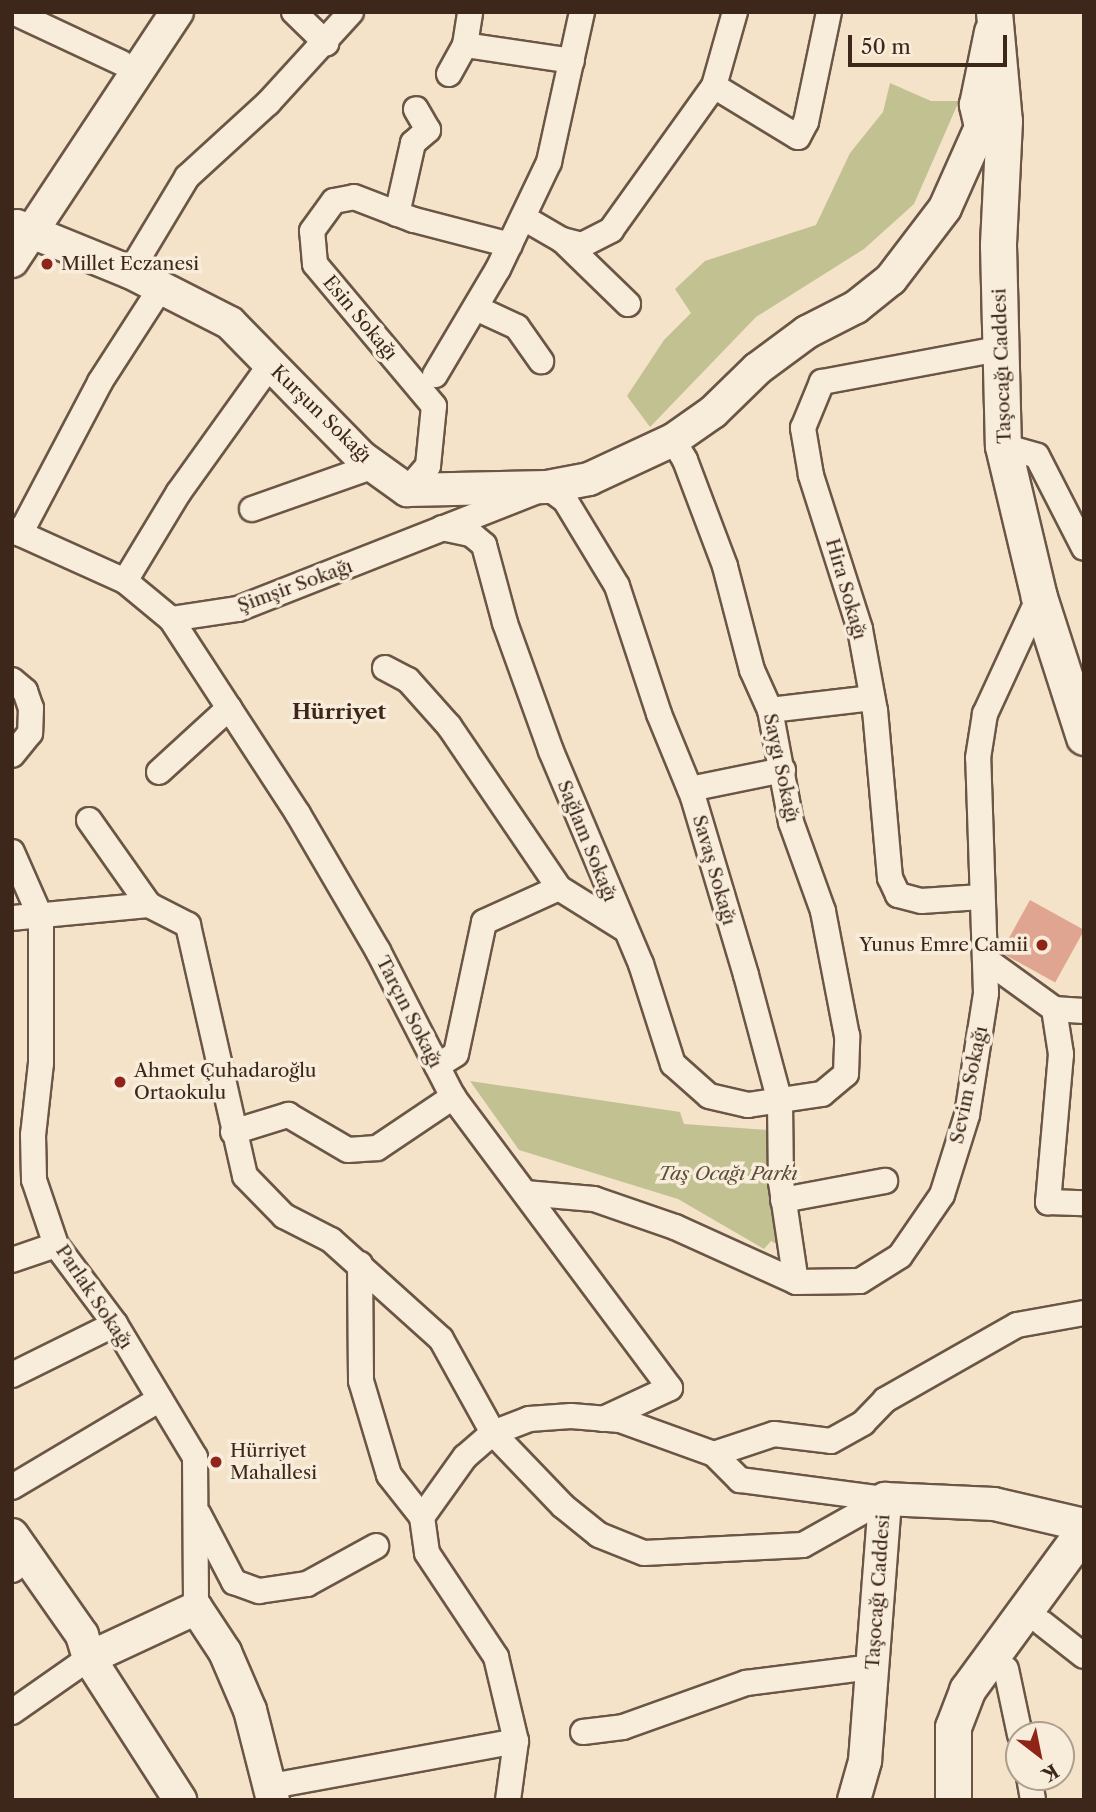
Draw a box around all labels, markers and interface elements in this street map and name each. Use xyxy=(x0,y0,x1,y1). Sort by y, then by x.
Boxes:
scale bar xyxy=(851,21,1010,65)
text: 50 m xyxy=(861,34,911,59)
place label: Millet Eczanesi xyxy=(61,253,199,275)
marker: Millet Eczanesi xyxy=(39,256,55,272)
street label: Esin Sokağı xyxy=(318,271,402,365)
street label: Taşocağı Caddesi xyxy=(988,288,1016,444)
street label: Kurşun Sokağı xyxy=(266,360,376,468)
street label: Hira Sokağı xyxy=(821,536,871,642)
street label: Şimşir Sokağı xyxy=(234,555,356,617)
district label: Hürriyet xyxy=(292,699,386,725)
street label: Saygı Sokağı xyxy=(758,711,804,825)
street label: Sağlam Sokağı xyxy=(552,777,622,905)
street label: Savaş Sokağı xyxy=(687,812,741,928)
place label: Yunus Emre Camii xyxy=(859,934,1028,956)
marker: Yunus Emre Camii xyxy=(1034,937,1050,953)
street label: Tarçın Sokağı xyxy=(371,952,447,1072)
street label: Sevim Sokağı xyxy=(945,1024,993,1146)
place label: Ahmet Çuhadaroğlu Ortaokulu xyxy=(134,1060,317,1104)
marker: Ahmet Çuhadaroğlu Ortaokulu xyxy=(112,1074,128,1090)
park label: Taş Ocağı Parkı xyxy=(658,1163,798,1185)
street label: Parlak Sokağı xyxy=(51,1240,137,1354)
place label: Hürriyet Mahallesi xyxy=(230,1440,317,1484)
marker: Hürriyet Mahallesi xyxy=(208,1454,224,1470)
street label: Taşocağı Caddesi xyxy=(861,1514,895,1670)
north arrow xyxy=(1005,1721,1075,1791)
text: K xyxy=(1038,1759,1063,1786)

